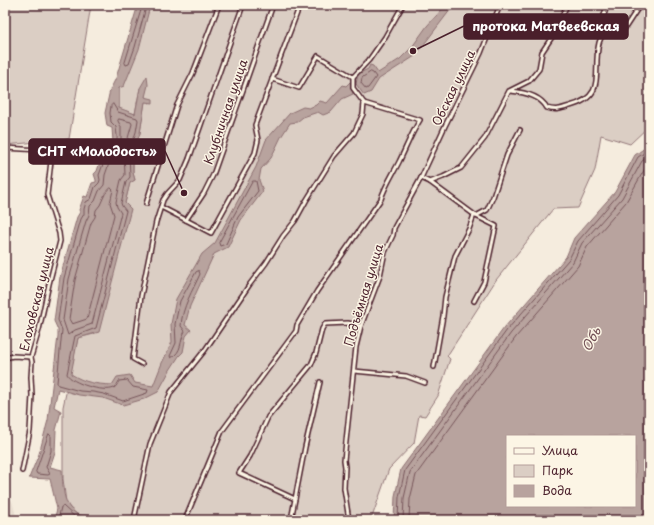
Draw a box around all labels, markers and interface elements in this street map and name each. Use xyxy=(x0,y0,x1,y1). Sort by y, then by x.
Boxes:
callout: протока Матвеевская xyxy=(464,14,628,39)
text: протока Матвеевская xyxy=(472,16,620,35)
street label: Обская улица xyxy=(427,46,479,129)
street label: Клубничная улица xyxy=(199,56,252,167)
callout: СНТ «Молодость» xyxy=(29,139,165,164)
text: СНТ «Молодость» xyxy=(37,141,157,160)
street label: Подъёмная улица xyxy=(339,241,387,348)
street label: Елоховская улица xyxy=(14,244,58,353)
water label: Обь xyxy=(576,322,605,354)
legend xyxy=(506,435,636,507)
text: Улица xyxy=(542,441,578,459)
text: Парк xyxy=(542,461,574,479)
text: Вода xyxy=(542,481,572,499)

